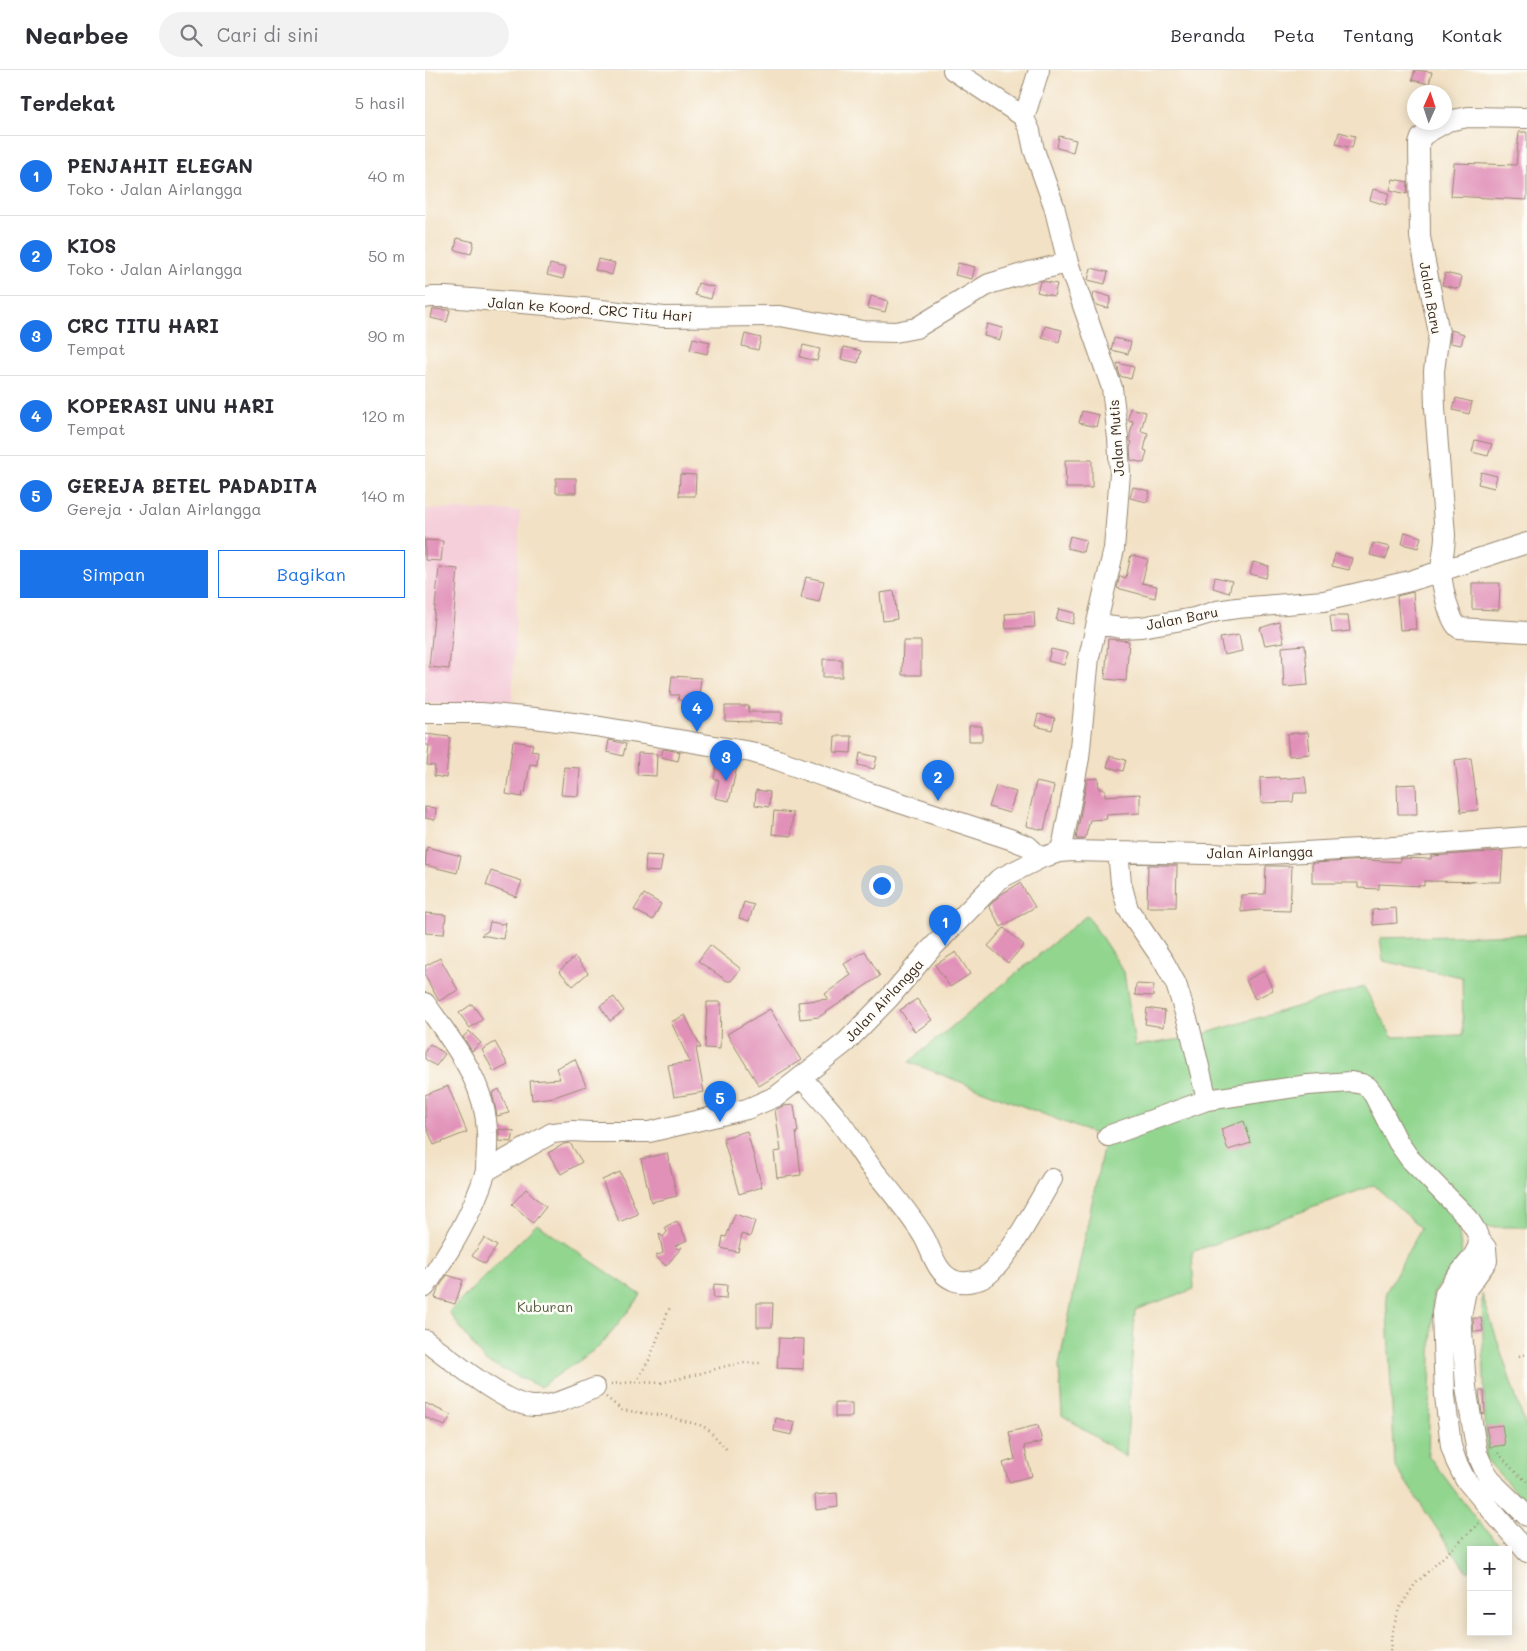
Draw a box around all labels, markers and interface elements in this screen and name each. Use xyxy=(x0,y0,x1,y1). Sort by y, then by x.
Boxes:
search box xyxy=(159,12,509,57)
text: Nearbee xyxy=(25,19,129,50)
icon: search xyxy=(177,21,205,49)
text: Cari di sini xyxy=(217,22,319,47)
text: Beranda xyxy=(1171,23,1246,47)
text: Peta xyxy=(1274,23,1315,47)
text: Tentang xyxy=(1343,23,1414,47)
text: Kontak xyxy=(1442,23,1502,47)
north arrow xyxy=(1407,85,1452,130)
text: Terdekat xyxy=(20,89,115,116)
text: 5 hasil xyxy=(355,92,405,113)
text: PENJAHIT ELEGAN xyxy=(67,153,253,178)
text: 1 xyxy=(32,165,40,186)
text: 40 m xyxy=(368,165,405,186)
text: Toko · Jalan Airlangga xyxy=(67,178,243,199)
text: KIOS xyxy=(67,233,117,258)
text: 2 xyxy=(32,245,40,266)
text: 50 m xyxy=(368,245,405,266)
text: Toko · Jalan Airlangga xyxy=(67,258,243,279)
street label: Jalan Baru xyxy=(1415,260,1447,336)
street label: Jalan ke Koord. CRC Titu Hari xyxy=(487,292,693,326)
text: CRC TITU HARI xyxy=(67,313,219,338)
text: 3 xyxy=(31,325,41,346)
text: 90 m xyxy=(368,325,405,346)
text: Tempat xyxy=(67,338,125,359)
text: KOPERASI UNU HARI xyxy=(67,393,274,418)
street label: Jalan Mutis xyxy=(1104,399,1128,477)
text: 4 xyxy=(31,405,41,426)
text: 120 m xyxy=(361,405,405,426)
text: Tempat xyxy=(67,418,125,439)
text: GEREJA BETEL PADADITA xyxy=(67,473,317,498)
text: 5 xyxy=(31,485,41,506)
text: 140 m xyxy=(361,485,405,506)
text: Gereja · Jalan Airlangga xyxy=(67,498,261,519)
button: Simpan xyxy=(20,550,208,598)
button: Bagikan xyxy=(218,550,405,598)
street label: Jalan Baru xyxy=(1144,602,1220,634)
pin: 4 xyxy=(681,691,713,732)
pin: 3 xyxy=(710,740,742,781)
pin: 2 xyxy=(922,760,954,801)
street label: Jalan Airlangga xyxy=(1206,842,1314,862)
your location xyxy=(869,873,895,899)
pin: 1 xyxy=(929,905,961,946)
street label: Jalan Airlangga xyxy=(841,954,927,1046)
pin: 5 xyxy=(704,1081,736,1122)
park label: Kuburan xyxy=(517,1297,573,1316)
map controls xyxy=(1467,1546,1512,1636)
button: + xyxy=(1467,1546,1512,1591)
button: − xyxy=(1467,1591,1512,1636)

